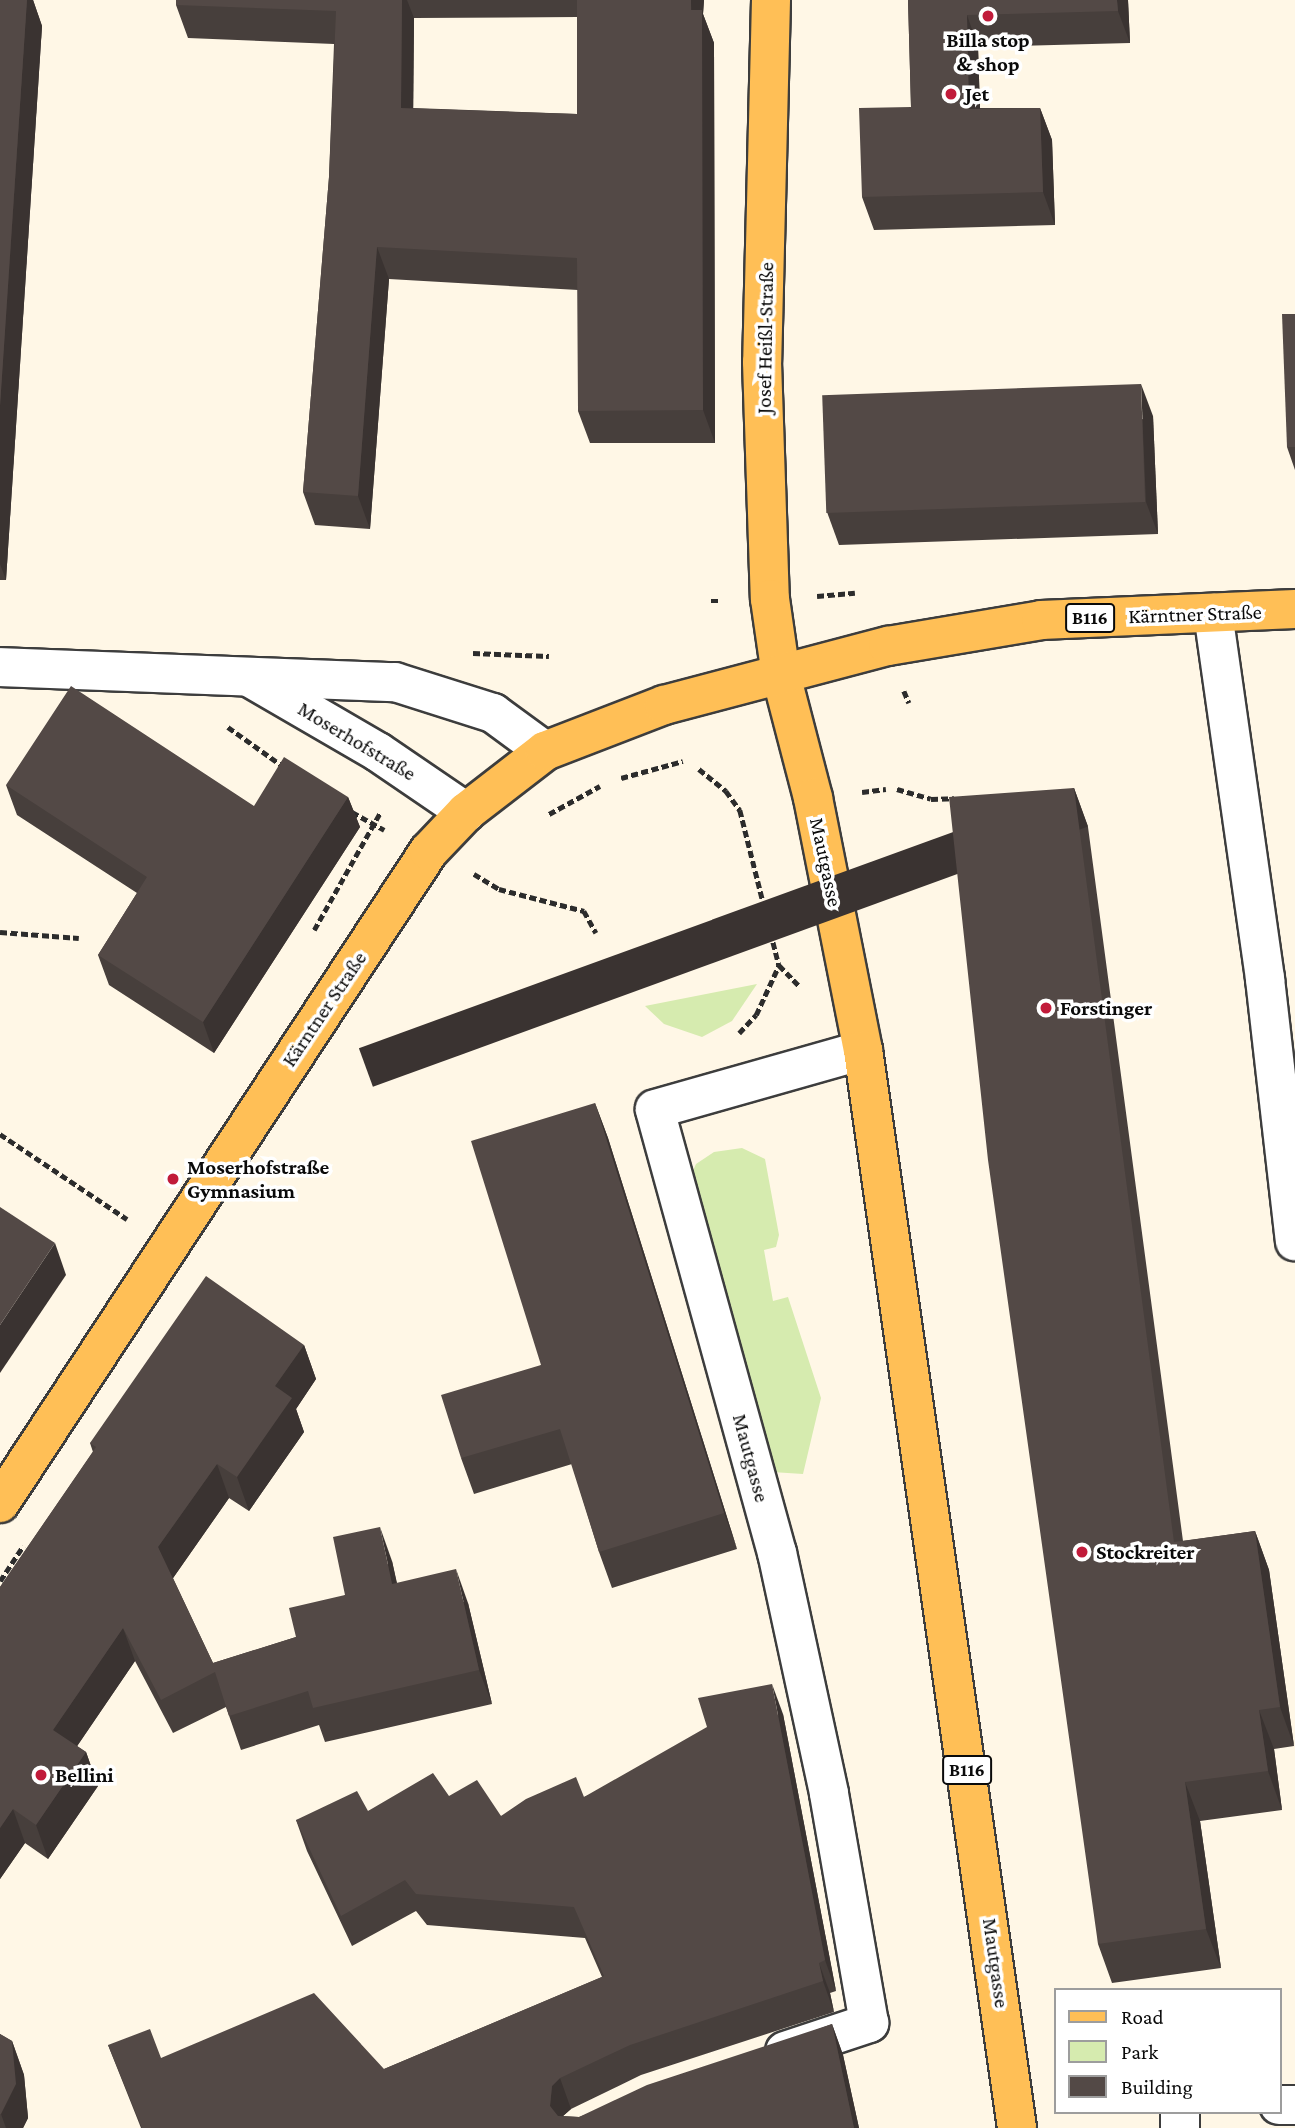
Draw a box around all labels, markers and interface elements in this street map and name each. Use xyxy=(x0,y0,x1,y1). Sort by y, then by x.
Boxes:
marker: Billa stop & shop xyxy=(980,8,996,24)
place label: Billa stop & shop xyxy=(946,27,1030,77)
place label: Jet xyxy=(965,81,989,107)
marker: Jet xyxy=(943,86,959,102)
street label: Josef Heißl-Straße xyxy=(751,262,779,414)
street label: Kärntner Straße xyxy=(1128,599,1262,629)
road number: B116 xyxy=(1064,603,1116,634)
street label: Moserhofstraße xyxy=(293,696,421,786)
street label: Mautgasse xyxy=(804,815,848,909)
street label: Kärntner Straße xyxy=(276,947,372,1071)
place label: Forstinger xyxy=(1060,995,1152,1021)
marker: Forstinger xyxy=(1038,1000,1054,1016)
place label: Moserhofstraße Gymnasium xyxy=(187,1154,329,1204)
marker: Moserhofstraße Gymnasium xyxy=(165,1171,181,1187)
street label: Mautgasse xyxy=(727,1411,775,1505)
place label: Stockreiter xyxy=(1096,1539,1195,1565)
marker: Stockreiter xyxy=(1074,1544,1090,1560)
road number: B116 xyxy=(941,1754,993,1786)
place label: Bellini xyxy=(55,1762,114,1788)
marker: Bellini xyxy=(33,1767,49,1783)
street label: Mautgasse xyxy=(977,1916,1015,2010)
legend xyxy=(1054,1988,1281,2114)
text: Road xyxy=(1121,2005,1164,2029)
text: Park xyxy=(1121,2040,1158,2064)
text: Building xyxy=(1121,2075,1193,2099)

